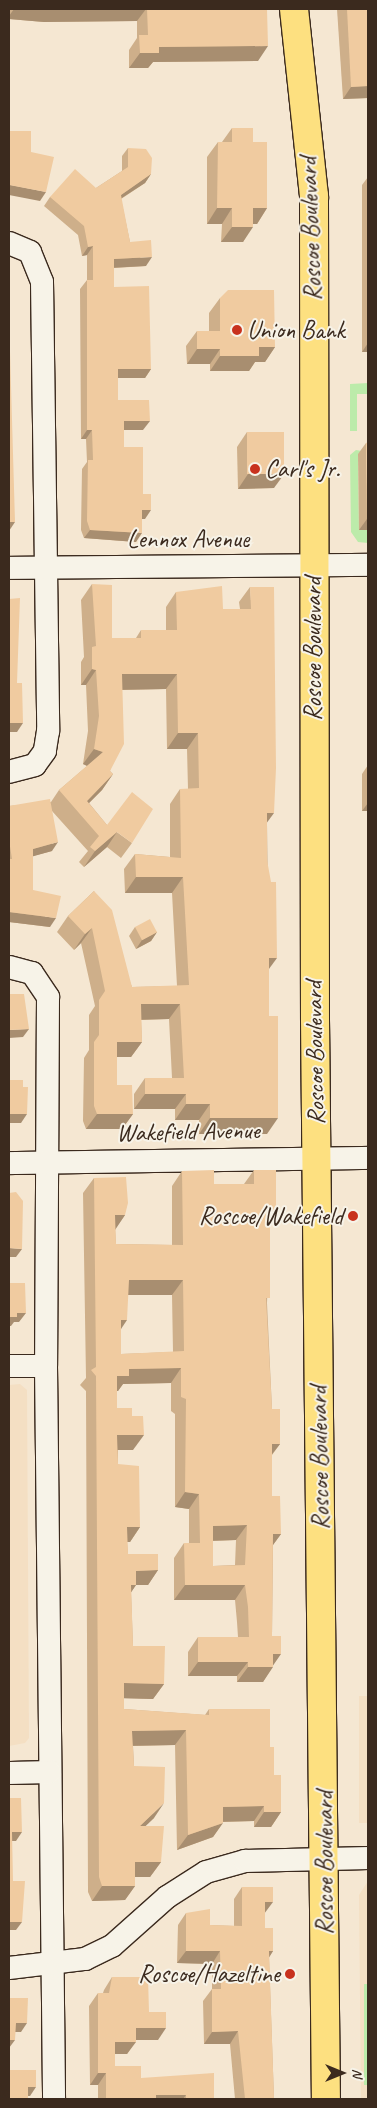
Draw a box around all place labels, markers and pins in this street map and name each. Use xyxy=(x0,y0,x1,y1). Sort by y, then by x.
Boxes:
place label: Union Bank xyxy=(247,315,345,345)
marker: Union Bank xyxy=(231,324,243,336)
place label: Carl's Jr. xyxy=(265,454,340,484)
marker: Carl's Jr. xyxy=(249,463,261,475)
place label: Roscoe/Wakefield xyxy=(199,1201,343,1231)
marker: Roscoe/Wakefield xyxy=(347,1210,359,1222)
place label: Roscoe/Hazeltine xyxy=(138,1959,280,1989)
marker: Roscoe/Hazeltine xyxy=(284,1968,296,1980)

